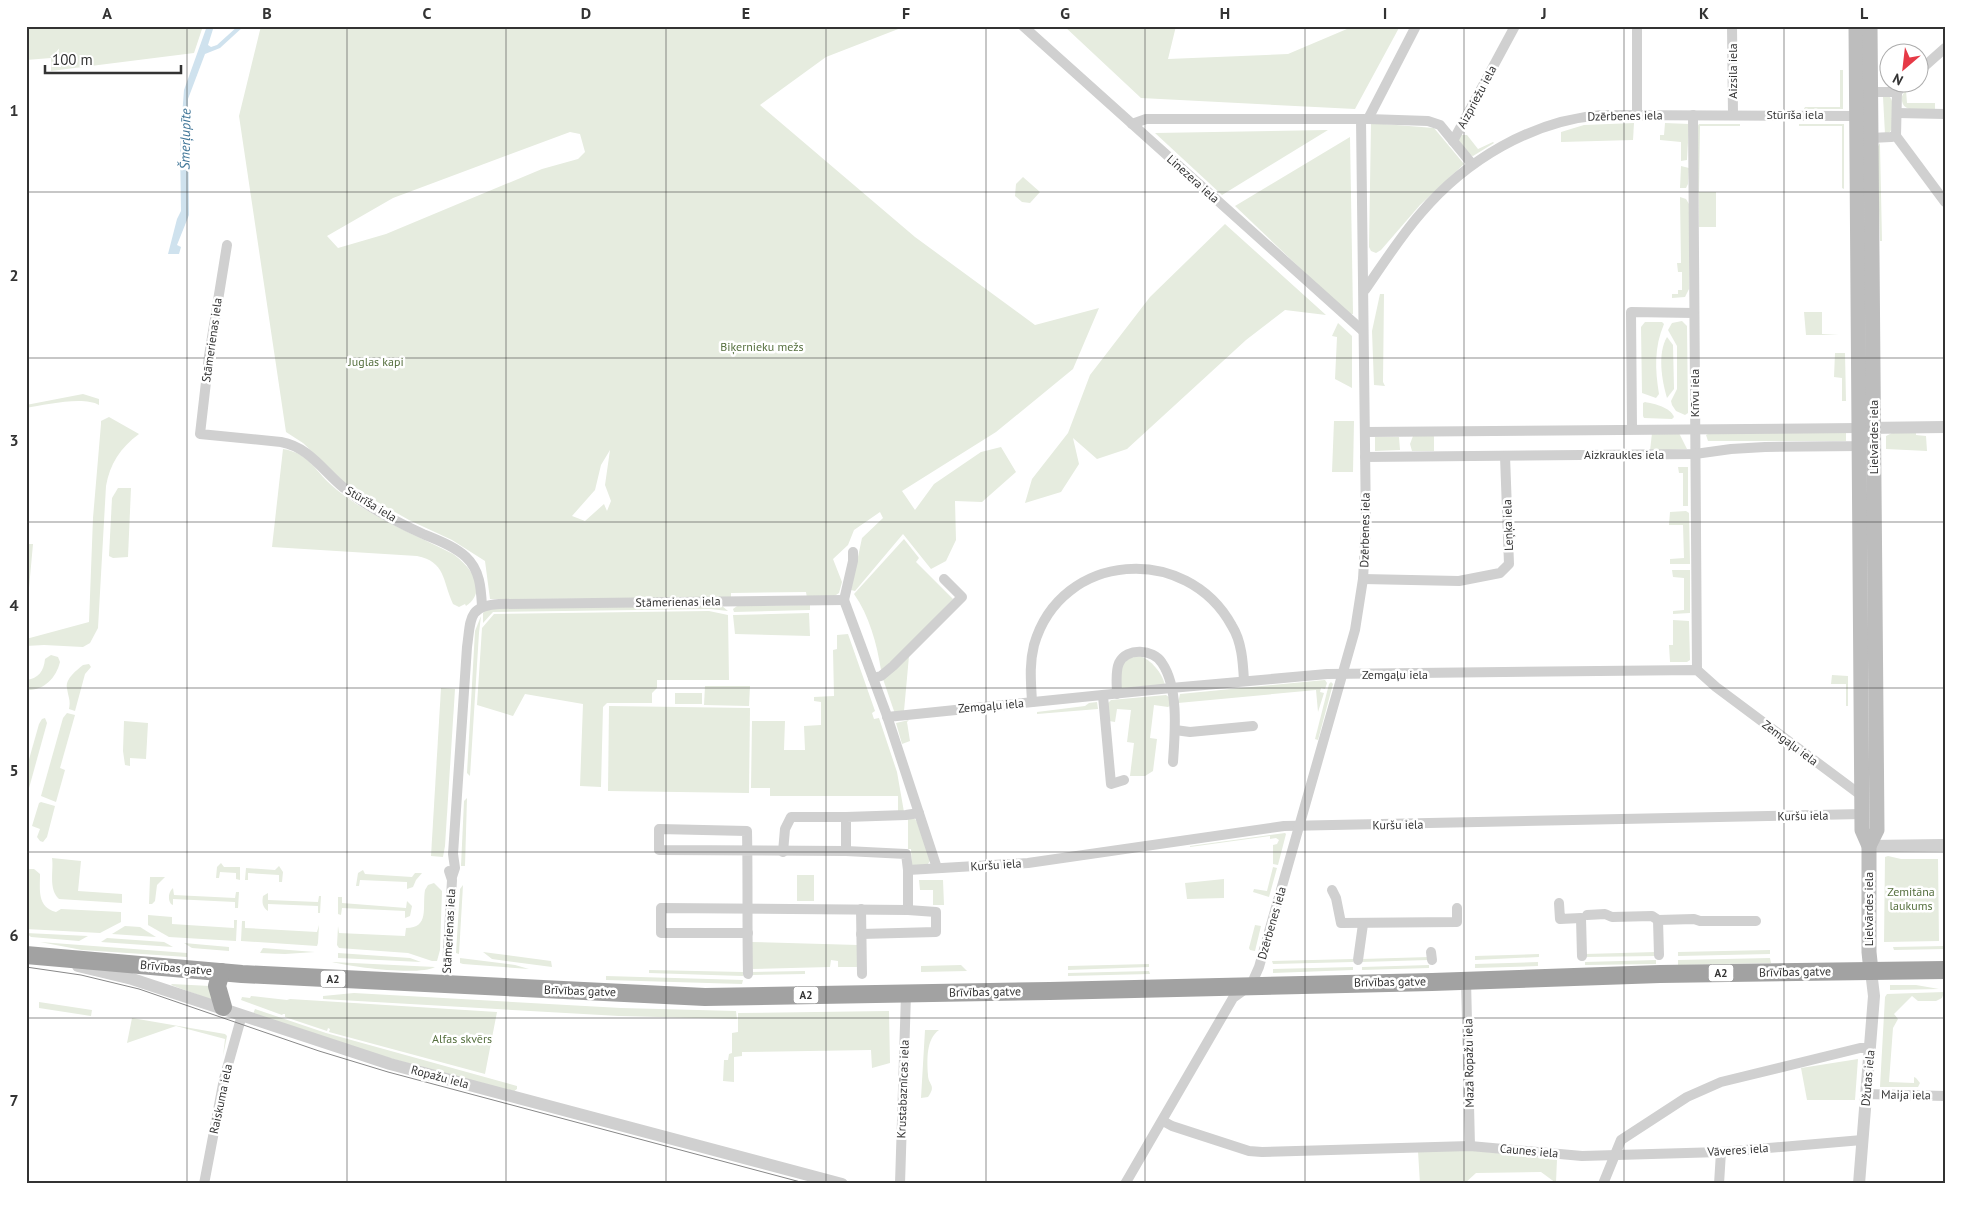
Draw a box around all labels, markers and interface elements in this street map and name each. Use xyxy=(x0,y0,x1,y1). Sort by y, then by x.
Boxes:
text: A xyxy=(102,3,112,23)
text: B xyxy=(262,3,272,23)
text: C xyxy=(423,3,432,23)
text: D xyxy=(581,3,591,23)
text: E xyxy=(742,3,750,23)
text: F xyxy=(902,3,910,23)
text: G xyxy=(1060,3,1070,23)
text: H xyxy=(1220,3,1230,23)
text: I xyxy=(1383,3,1387,23)
text: J xyxy=(1540,3,1547,23)
text: K xyxy=(1699,3,1709,23)
text: L xyxy=(1860,3,1869,23)
scale bar xyxy=(45,42,181,74)
north arrow xyxy=(1878,42,1928,92)
street label: Aizsila iela xyxy=(1725,43,1740,99)
text: 100 m xyxy=(52,50,93,69)
street label: Aizpriežu iela xyxy=(1454,63,1499,131)
text: N xyxy=(1890,69,1906,90)
text: 1 xyxy=(9,100,19,120)
street label: Dzērbenes iela xyxy=(1587,107,1663,124)
street label: Stūrīša iela xyxy=(1766,107,1824,122)
water label: Šmerļupīte xyxy=(175,108,195,170)
street label: Linezera iela xyxy=(1164,151,1223,206)
text: 2 xyxy=(9,265,19,285)
street label: Stāmerienas iela xyxy=(198,297,225,383)
park label: Biķernieku mežs xyxy=(720,339,804,355)
park label: Juglas kapi xyxy=(347,354,404,369)
street label: Krīvu iela xyxy=(1687,369,1702,417)
street label: Lielvārdes iela xyxy=(1866,400,1881,474)
text: 3 xyxy=(9,430,19,450)
street label: Aizkraukles iela xyxy=(1584,447,1664,462)
street label: Stūrīša iela xyxy=(343,482,400,525)
street label: Dzērbenes iela xyxy=(1356,492,1373,568)
street label: Leņķa iela xyxy=(1499,499,1517,551)
street label: Stāmerienas iela xyxy=(635,593,721,610)
text: 4 xyxy=(9,595,19,615)
street label: Zemgaļu iela xyxy=(1362,667,1428,682)
street label: Zemgaļu iela xyxy=(957,695,1025,716)
street label: Zemgaļu iela xyxy=(1759,717,1821,769)
text: 5 xyxy=(9,760,19,780)
street label: Kuršu iela xyxy=(1777,808,1829,823)
street label: Kuršu iela xyxy=(1372,817,1424,832)
street label: Kuršu iela xyxy=(970,855,1022,874)
street label: Lielvārdes iela xyxy=(1861,872,1876,946)
park label: Zemitāna laukums xyxy=(1887,884,1935,913)
street label: Dzērbenes iela xyxy=(1254,885,1289,961)
street label: Stāmerienas iela xyxy=(439,888,458,974)
text: 6 xyxy=(9,925,19,945)
street label: Brīvības gatve xyxy=(139,957,213,978)
street label: Brīvības gatve xyxy=(1759,963,1831,980)
road number: A2 xyxy=(1708,964,1734,981)
road number: A2 xyxy=(320,971,346,988)
street label: Brīvības gatve xyxy=(1354,973,1426,990)
street label: Brīvības gatve xyxy=(544,982,616,999)
street label: Brīvības gatve xyxy=(949,983,1021,1000)
road number: A2 xyxy=(794,986,818,1004)
street label: Mazā Ropažu iela xyxy=(1460,1018,1477,1108)
park label: Alfas skvērs xyxy=(432,1031,492,1046)
street label: Krustabaznīcas iela xyxy=(893,1039,912,1139)
street label: Džutas iela xyxy=(1858,1049,1877,1107)
street label: Ropažu iela xyxy=(410,1062,471,1091)
street label: Raiskuma iela xyxy=(206,1063,235,1135)
street label: Maija iela xyxy=(1881,1087,1931,1102)
text: 7 xyxy=(9,1090,19,1110)
street label: Caunes iela xyxy=(1499,1140,1559,1161)
street label: Vāveres iela xyxy=(1706,1140,1769,1159)

